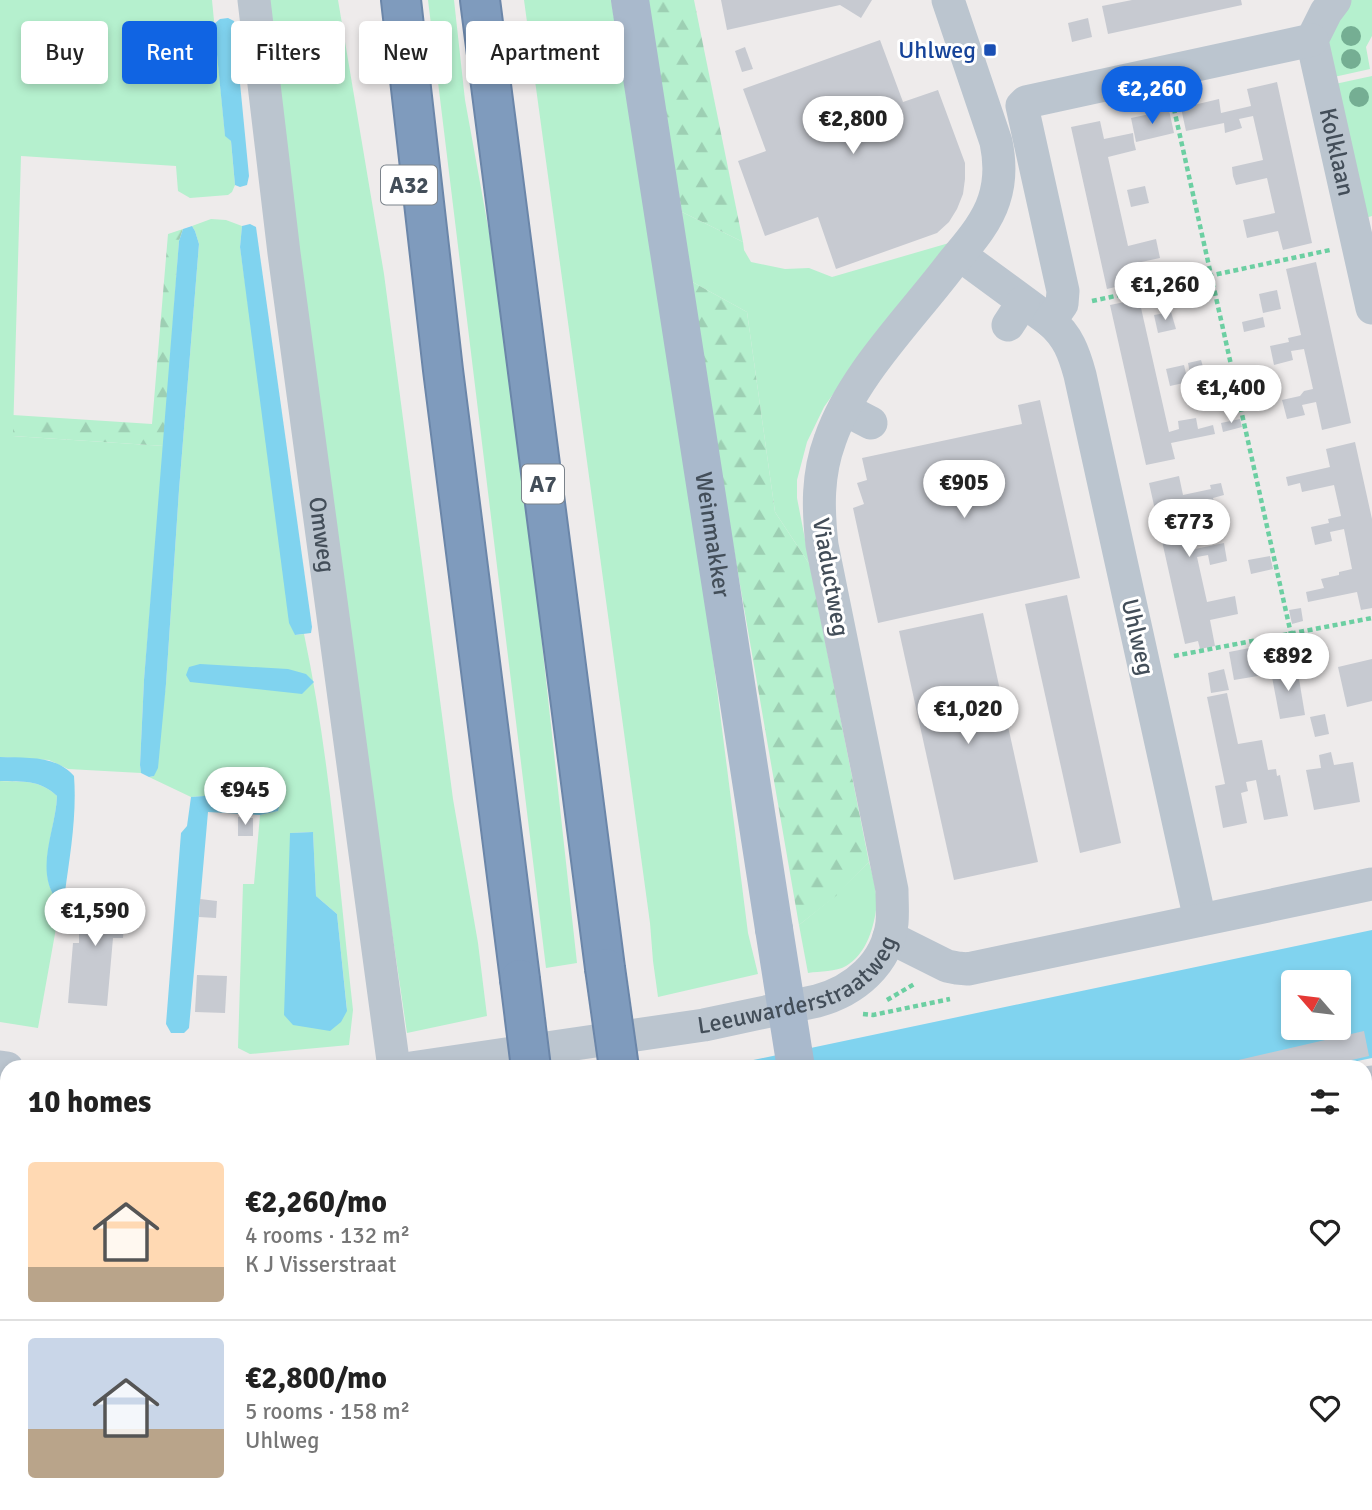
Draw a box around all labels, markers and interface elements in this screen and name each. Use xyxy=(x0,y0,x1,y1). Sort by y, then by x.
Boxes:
chip: Buy xyxy=(21,21,108,84)
chip: Rent xyxy=(122,21,217,84)
chip: Filters xyxy=(231,21,345,84)
chip: New xyxy=(359,21,452,84)
chip: Apartment xyxy=(466,21,624,84)
place label: Uhlweg xyxy=(898,35,976,65)
marker: Uhlweg xyxy=(982,42,998,58)
pin: €2,260 xyxy=(1095,66,1209,126)
text: €2,260 xyxy=(1118,74,1186,103)
pin: €2,800 xyxy=(796,96,910,156)
text: €2,800 xyxy=(819,104,887,133)
street label: Kolklaan xyxy=(1313,105,1361,199)
road number: A32 xyxy=(381,166,437,204)
pin: €1,260 xyxy=(1108,262,1222,322)
text: €1,260 xyxy=(1131,270,1199,299)
pin: €1,400 xyxy=(1174,366,1288,425)
text: €1,400 xyxy=(1197,373,1265,402)
pin: €905 xyxy=(923,461,1005,520)
road number: A7 xyxy=(522,464,564,504)
text: €905 xyxy=(939,468,989,497)
street label: Weinmakker xyxy=(688,470,737,600)
street label: Omweg xyxy=(302,495,342,574)
pin: €773 xyxy=(1148,500,1230,559)
text: €773 xyxy=(1164,507,1214,536)
street label: Viaductweg xyxy=(806,515,856,639)
street label: Uhlweg xyxy=(1115,596,1161,678)
pin: €892 xyxy=(1247,634,1329,693)
text: €892 xyxy=(1263,641,1313,670)
pin: €1,020 xyxy=(911,686,1025,746)
text: €1,020 xyxy=(934,694,1002,723)
pin: €945 xyxy=(204,768,286,827)
text: €945 xyxy=(220,775,270,804)
pin: €1,590 xyxy=(38,888,152,948)
text: €1,590 xyxy=(61,896,129,925)
street label: Leeuwarderstraatweg xyxy=(695,932,903,1041)
north arrow xyxy=(1281,970,1351,1040)
map controls xyxy=(1281,970,1351,1040)
icon: filters xyxy=(1306,1083,1344,1121)
text: 10 homes xyxy=(28,1084,151,1121)
text: €2,260/mo xyxy=(245,1184,387,1221)
icon: home xyxy=(84,1190,168,1274)
icon: heart xyxy=(1306,1213,1344,1251)
text: 4 rooms · 132 m² xyxy=(245,1221,410,1250)
text: K J Visserstraat xyxy=(245,1250,396,1279)
text: €2,800/mo xyxy=(245,1360,387,1397)
icon: home xyxy=(84,1366,168,1450)
icon: heart xyxy=(1306,1389,1344,1427)
text: 5 rooms · 158 m² xyxy=(245,1397,410,1426)
text: Uhlweg xyxy=(245,1426,319,1455)

